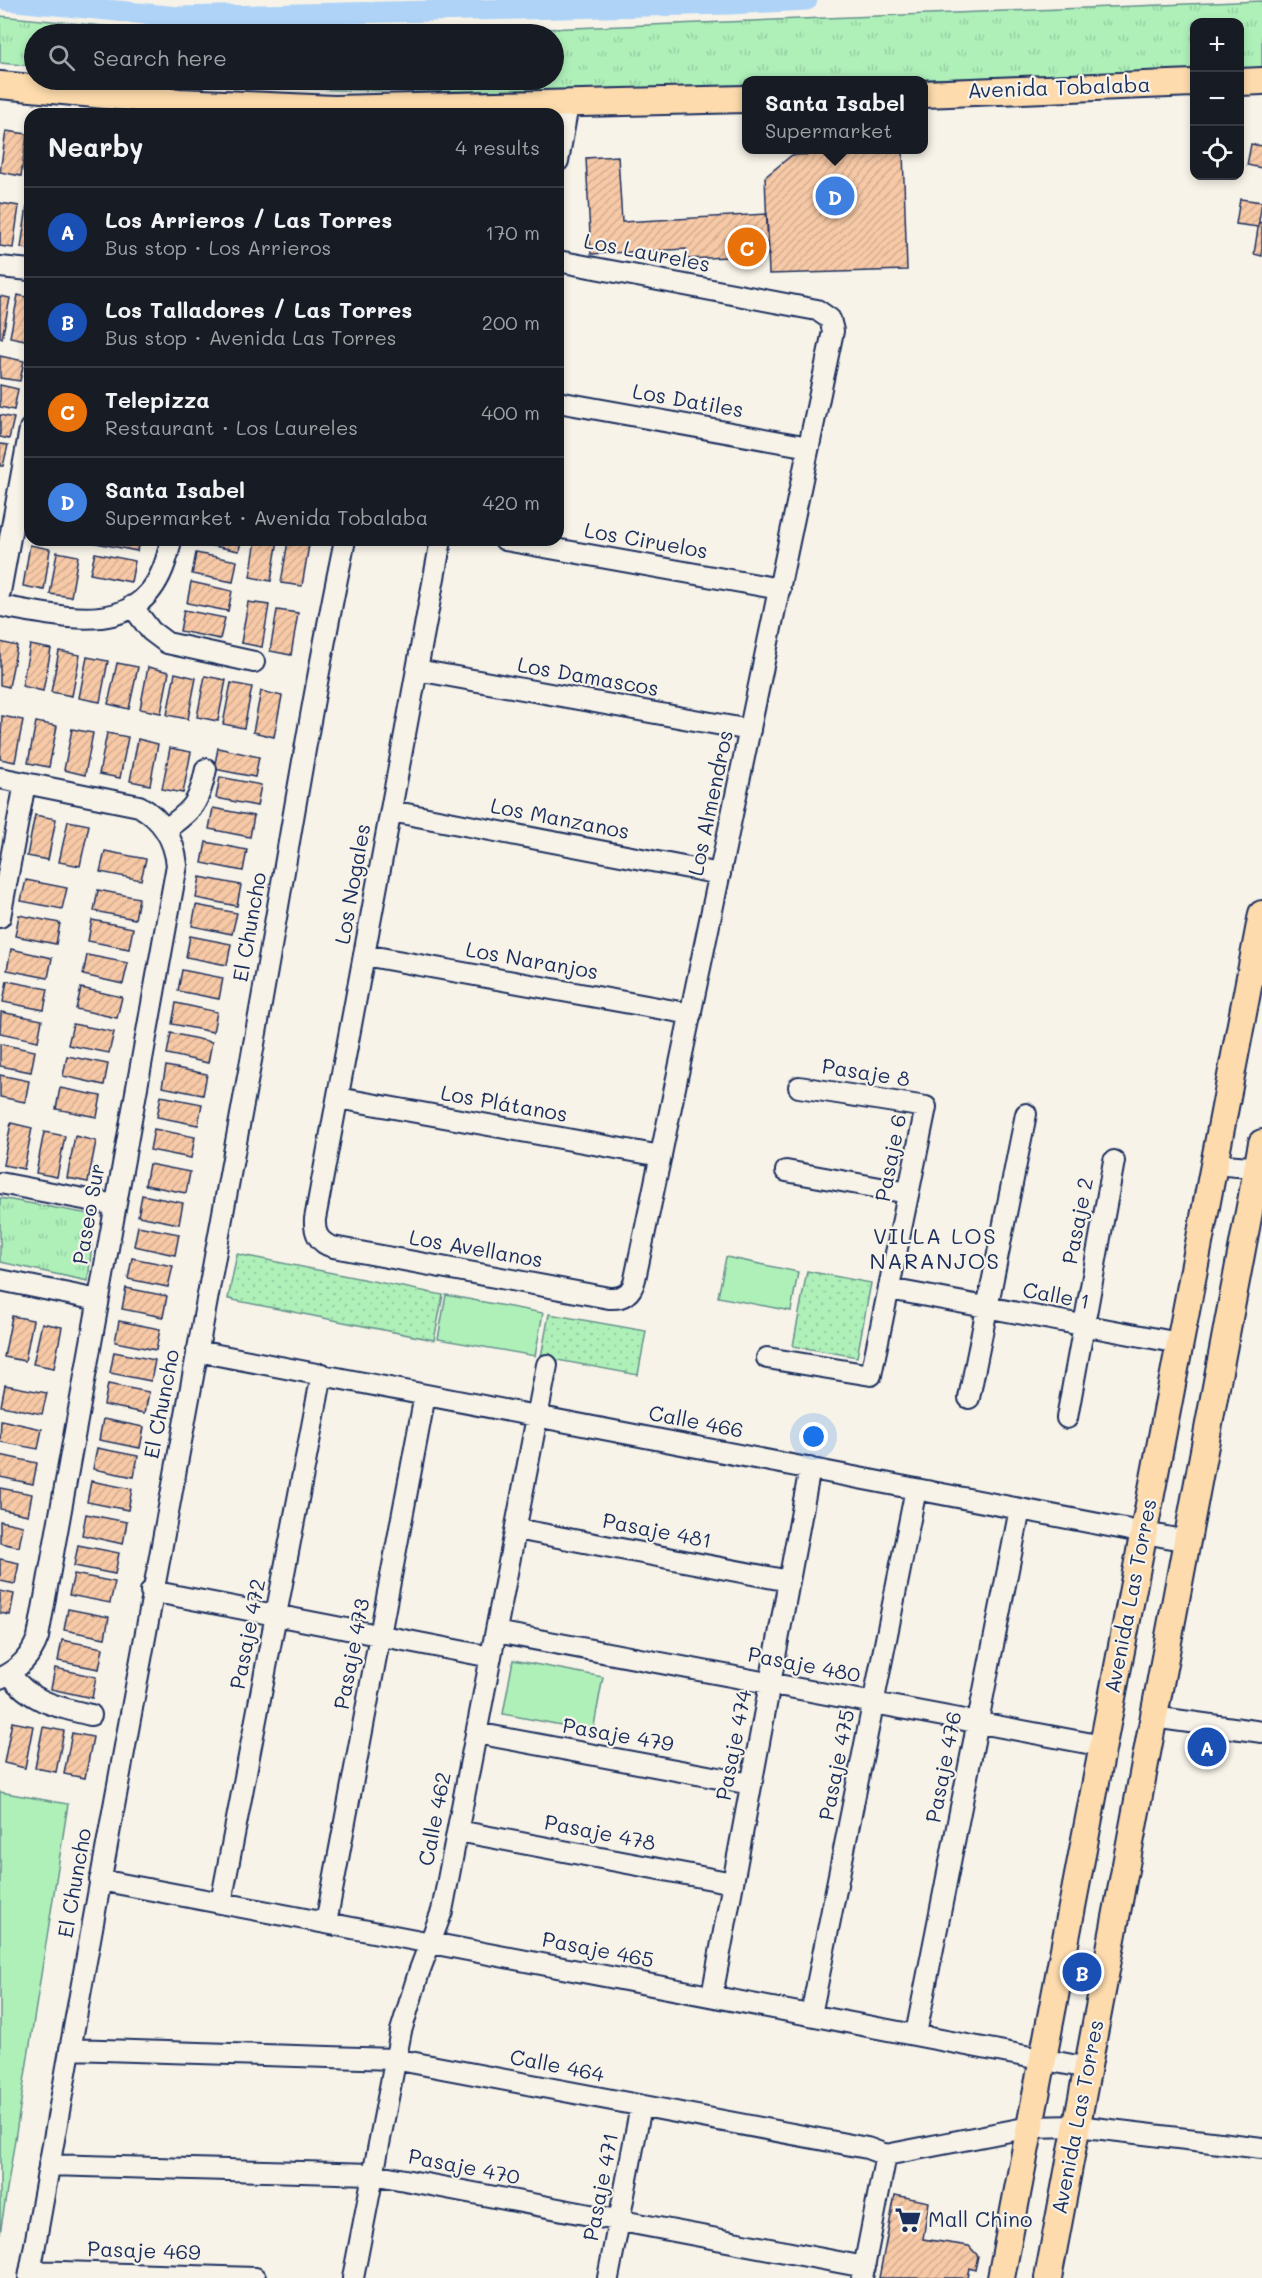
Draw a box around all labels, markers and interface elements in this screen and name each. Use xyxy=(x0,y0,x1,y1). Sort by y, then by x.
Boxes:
map controls xyxy=(1190,18,1244,180)
button: + xyxy=(1190,18,1244,72)
search box xyxy=(24,24,564,90)
icon: search xyxy=(45,41,78,74)
text: Search here xyxy=(93,43,227,72)
street label: Avenida Tobalaba xyxy=(967,70,1151,103)
button: − xyxy=(1190,72,1244,126)
popup xyxy=(742,76,928,154)
text: Santa Isabel xyxy=(765,88,905,117)
text: Supermarket xyxy=(765,117,892,143)
button: locate xyxy=(1190,126,1244,180)
text: Nearby xyxy=(48,130,143,164)
text: 4 results xyxy=(455,134,540,160)
pin: D xyxy=(816,174,854,218)
text: Los Arrieros / Las Torres xyxy=(105,205,392,234)
text: A xyxy=(61,219,74,245)
text: 170 m xyxy=(485,219,540,245)
pin: C xyxy=(728,224,766,270)
street label: Los Laureles xyxy=(582,226,713,277)
text: Bus stop · Los Arrieros xyxy=(105,234,331,260)
text: Los Talladores / Las Torres xyxy=(105,295,412,324)
text: B xyxy=(61,309,74,335)
text: 200 m xyxy=(482,309,540,335)
text: Bus stop · Avenida Las Torres xyxy=(105,324,397,350)
street label: Los Datiles xyxy=(631,376,746,423)
text: Telepizza xyxy=(105,385,210,414)
text: C xyxy=(60,399,75,425)
text: 400 m xyxy=(481,399,540,425)
text: Restaurant · Los Laureles xyxy=(105,414,358,440)
text: Santa Isabel xyxy=(105,475,245,504)
text: D xyxy=(60,489,75,515)
text: 420 m xyxy=(482,489,540,515)
text: Supermarket · Avenida Tobalaba xyxy=(105,504,428,530)
street label: Los Ciruelos xyxy=(582,515,710,564)
street label: Los Damascos xyxy=(516,650,661,701)
street label: Los Almendros xyxy=(681,727,738,878)
street label: Los Manzanos xyxy=(489,791,632,844)
street label: Los Nogales xyxy=(328,821,375,946)
street label: El Chuncho xyxy=(226,870,271,984)
street label: Los Naranjos xyxy=(464,935,601,984)
street label: Pasaje 8 xyxy=(820,1051,912,1092)
street label: Los Plátanos xyxy=(439,1078,570,1127)
street label: Pasaje 6 xyxy=(868,1112,911,1204)
street label: Paseo Sur xyxy=(65,1161,110,1266)
street label: Pasaje 2 xyxy=(1055,1175,1098,1266)
district label: VILLA LOS NARANJOS xyxy=(870,1221,1000,1275)
street label: Los Avellanos xyxy=(407,1223,545,1273)
street label: Calle 1 xyxy=(1020,1275,1092,1314)
street label: El Chuncho xyxy=(137,1347,184,1461)
street label: Calle 466 xyxy=(647,1398,746,1443)
your location xyxy=(799,1422,828,1451)
street label: Avenida Las Torres xyxy=(1097,1496,1162,1695)
street label: Pasaje 481 xyxy=(601,1506,714,1553)
street label: Pasaje 472 xyxy=(223,1576,270,1691)
street label: Pasaje 473 xyxy=(327,1596,374,1711)
street label: Pasaje 480 xyxy=(746,1639,863,1688)
street label: Pasaje 474 xyxy=(709,1686,757,1802)
street label: Pasaje 475 xyxy=(812,1707,859,1822)
street label: Pasaje 476 xyxy=(919,1709,967,1825)
street label: Pasaje 479 xyxy=(561,1710,676,1757)
pin: A xyxy=(1188,1724,1226,1770)
street label: Calle 462 xyxy=(411,1769,456,1868)
street label: Pasaje 478 xyxy=(542,1808,658,1856)
street label: El Chuncho xyxy=(51,1826,96,1940)
street label: Pasaje 465 xyxy=(540,1924,656,1973)
pin: B xyxy=(1062,1950,1102,1994)
street label: Avenida Las Torres xyxy=(1044,2017,1109,2216)
street label: Calle 464 xyxy=(508,2042,607,2087)
street label: Pasaje 471 xyxy=(576,2130,623,2243)
street label: Pasaje 470 xyxy=(406,2141,522,2190)
supermarket icon: Mall Chino xyxy=(893,2205,923,2235)
place label: Mall Chino xyxy=(928,2205,1032,2232)
street label: Pasaje 469 xyxy=(87,2234,201,2265)

